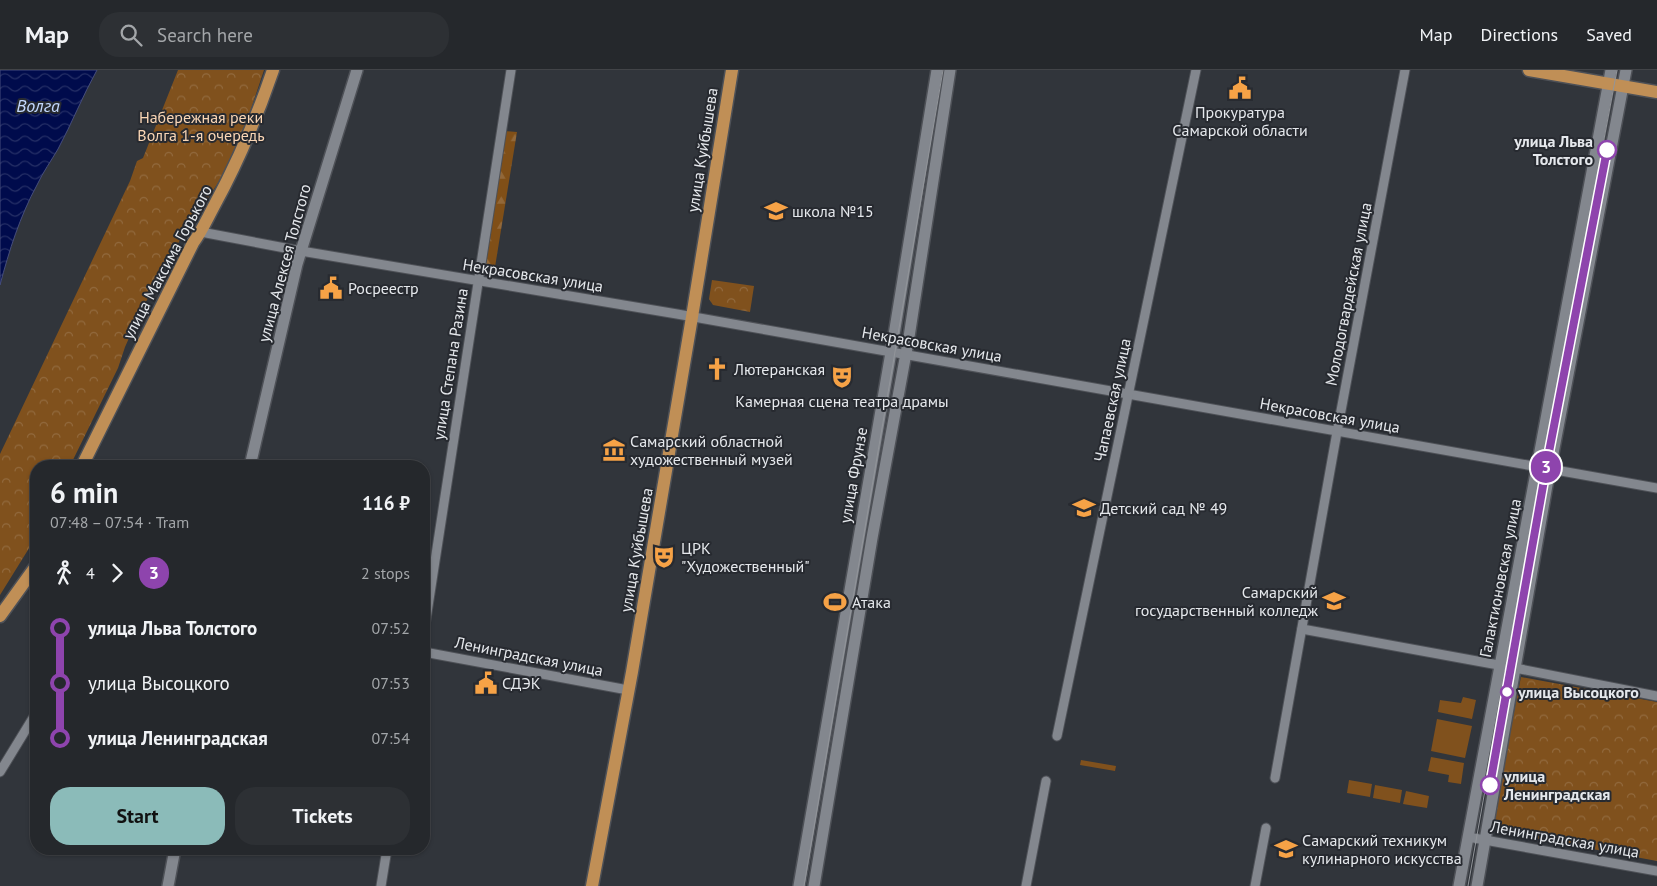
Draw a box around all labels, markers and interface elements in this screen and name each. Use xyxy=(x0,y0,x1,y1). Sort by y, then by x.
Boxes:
search box xyxy=(99,12,449,57)
text: Map xyxy=(25,19,69,50)
icon: search xyxy=(117,21,145,49)
text: Search here xyxy=(157,23,253,47)
text: Map xyxy=(1420,23,1452,46)
text: Directions xyxy=(1480,23,1558,46)
text: Saved xyxy=(1586,23,1632,46)
public building icon: Прокуратура Самарской области xyxy=(1227,75,1253,101)
street label: улица Куйбышева xyxy=(682,86,722,214)
water label: Волга xyxy=(16,94,60,117)
place label: Прокуратура Самарской области xyxy=(1172,102,1308,140)
park label: Набережная реки Волга 1-я очередь xyxy=(137,107,265,145)
place label: улица Льва Толстого xyxy=(1513,131,1593,169)
marker: улица Льва Толстого xyxy=(1597,140,1617,160)
street label: улица Максима Горького xyxy=(118,181,216,343)
street label: улица Алексея Толстого xyxy=(253,182,315,344)
school or university icon: школа №15 xyxy=(763,198,789,224)
place label: школа №15 xyxy=(792,201,874,221)
street label: Молодогвардейская улица xyxy=(1320,201,1376,387)
street label: Некрасовская улица xyxy=(461,254,605,296)
public building icon: Росреестр xyxy=(318,275,344,301)
place label: Росреестр xyxy=(348,278,419,298)
street label: улица Степана Разина xyxy=(428,287,472,441)
street label: Некрасовская улица xyxy=(860,322,1004,366)
street label: Чапаевская улица xyxy=(1089,336,1135,464)
church icon: Лютеранская xyxy=(704,356,730,382)
place label: Лютеранская xyxy=(733,359,825,379)
theatre icon: Камерная сцена театра драмы xyxy=(829,364,855,390)
place label: Камерная сцена театра драмы xyxy=(735,391,949,411)
street label: Некрасовская улица xyxy=(1258,393,1402,437)
street label: улица Фрунзе xyxy=(835,425,871,525)
place label: Самарский областной художественный музей xyxy=(630,431,793,469)
museum icon: Самарский областной художественный музей xyxy=(601,437,627,463)
line badge: 3 xyxy=(1530,451,1562,483)
text: 3 xyxy=(1541,455,1551,478)
text: 6 min xyxy=(50,474,118,511)
street label: улица Куйбышева xyxy=(615,486,657,614)
text: 116 ₽ xyxy=(362,491,410,515)
school or university icon: Детский сад № 49 xyxy=(1071,495,1097,521)
street label: Галактионовская улица xyxy=(1475,497,1525,659)
place label: Детский сад № 49 xyxy=(1100,498,1227,518)
text: 07:48 – 07:54 · Tram xyxy=(50,512,189,532)
place label: ЦРК "Художественный" xyxy=(681,538,810,576)
theatre icon: ЦРК "Художественный" xyxy=(651,544,677,570)
icon: walk xyxy=(50,559,78,587)
icon: forward xyxy=(103,559,131,587)
text: 3 xyxy=(149,561,159,584)
text: 4 xyxy=(86,563,95,583)
text: 2 stops xyxy=(361,563,410,583)
place label: Самарский государственный колледж xyxy=(1135,582,1318,620)
school or university icon: Самарский государственный колледж xyxy=(1321,588,1347,614)
sports icon: Атака xyxy=(822,589,848,615)
place label: Атака xyxy=(852,592,891,612)
text: улица Льва Толстого xyxy=(88,616,257,640)
text: 07:52 xyxy=(372,618,410,638)
street label: Ленинградская улица xyxy=(452,632,605,680)
public building icon: СДЭК xyxy=(473,670,499,696)
text: улица Высоцкого xyxy=(88,671,230,695)
text: 07:53 xyxy=(372,673,410,693)
place label: СДЭК xyxy=(502,673,541,693)
place label: улица Высоцкого xyxy=(1517,682,1639,702)
marker: улица Высоцкого xyxy=(1500,685,1514,699)
text: улица Ленинградская xyxy=(88,726,268,750)
text: 07:54 xyxy=(372,728,410,748)
place label: улица Ленинградская xyxy=(1503,766,1610,804)
marker: улица Ленинградская xyxy=(1480,775,1500,795)
button: Start xyxy=(50,787,225,845)
button: Tickets xyxy=(235,787,410,845)
street label: Ленинградская улица xyxy=(1488,816,1641,862)
place label: Самарский техникум кулинарного искусства xyxy=(1302,830,1462,868)
school or university icon: Самарский техникум кулинарного искусства xyxy=(1273,836,1299,862)

